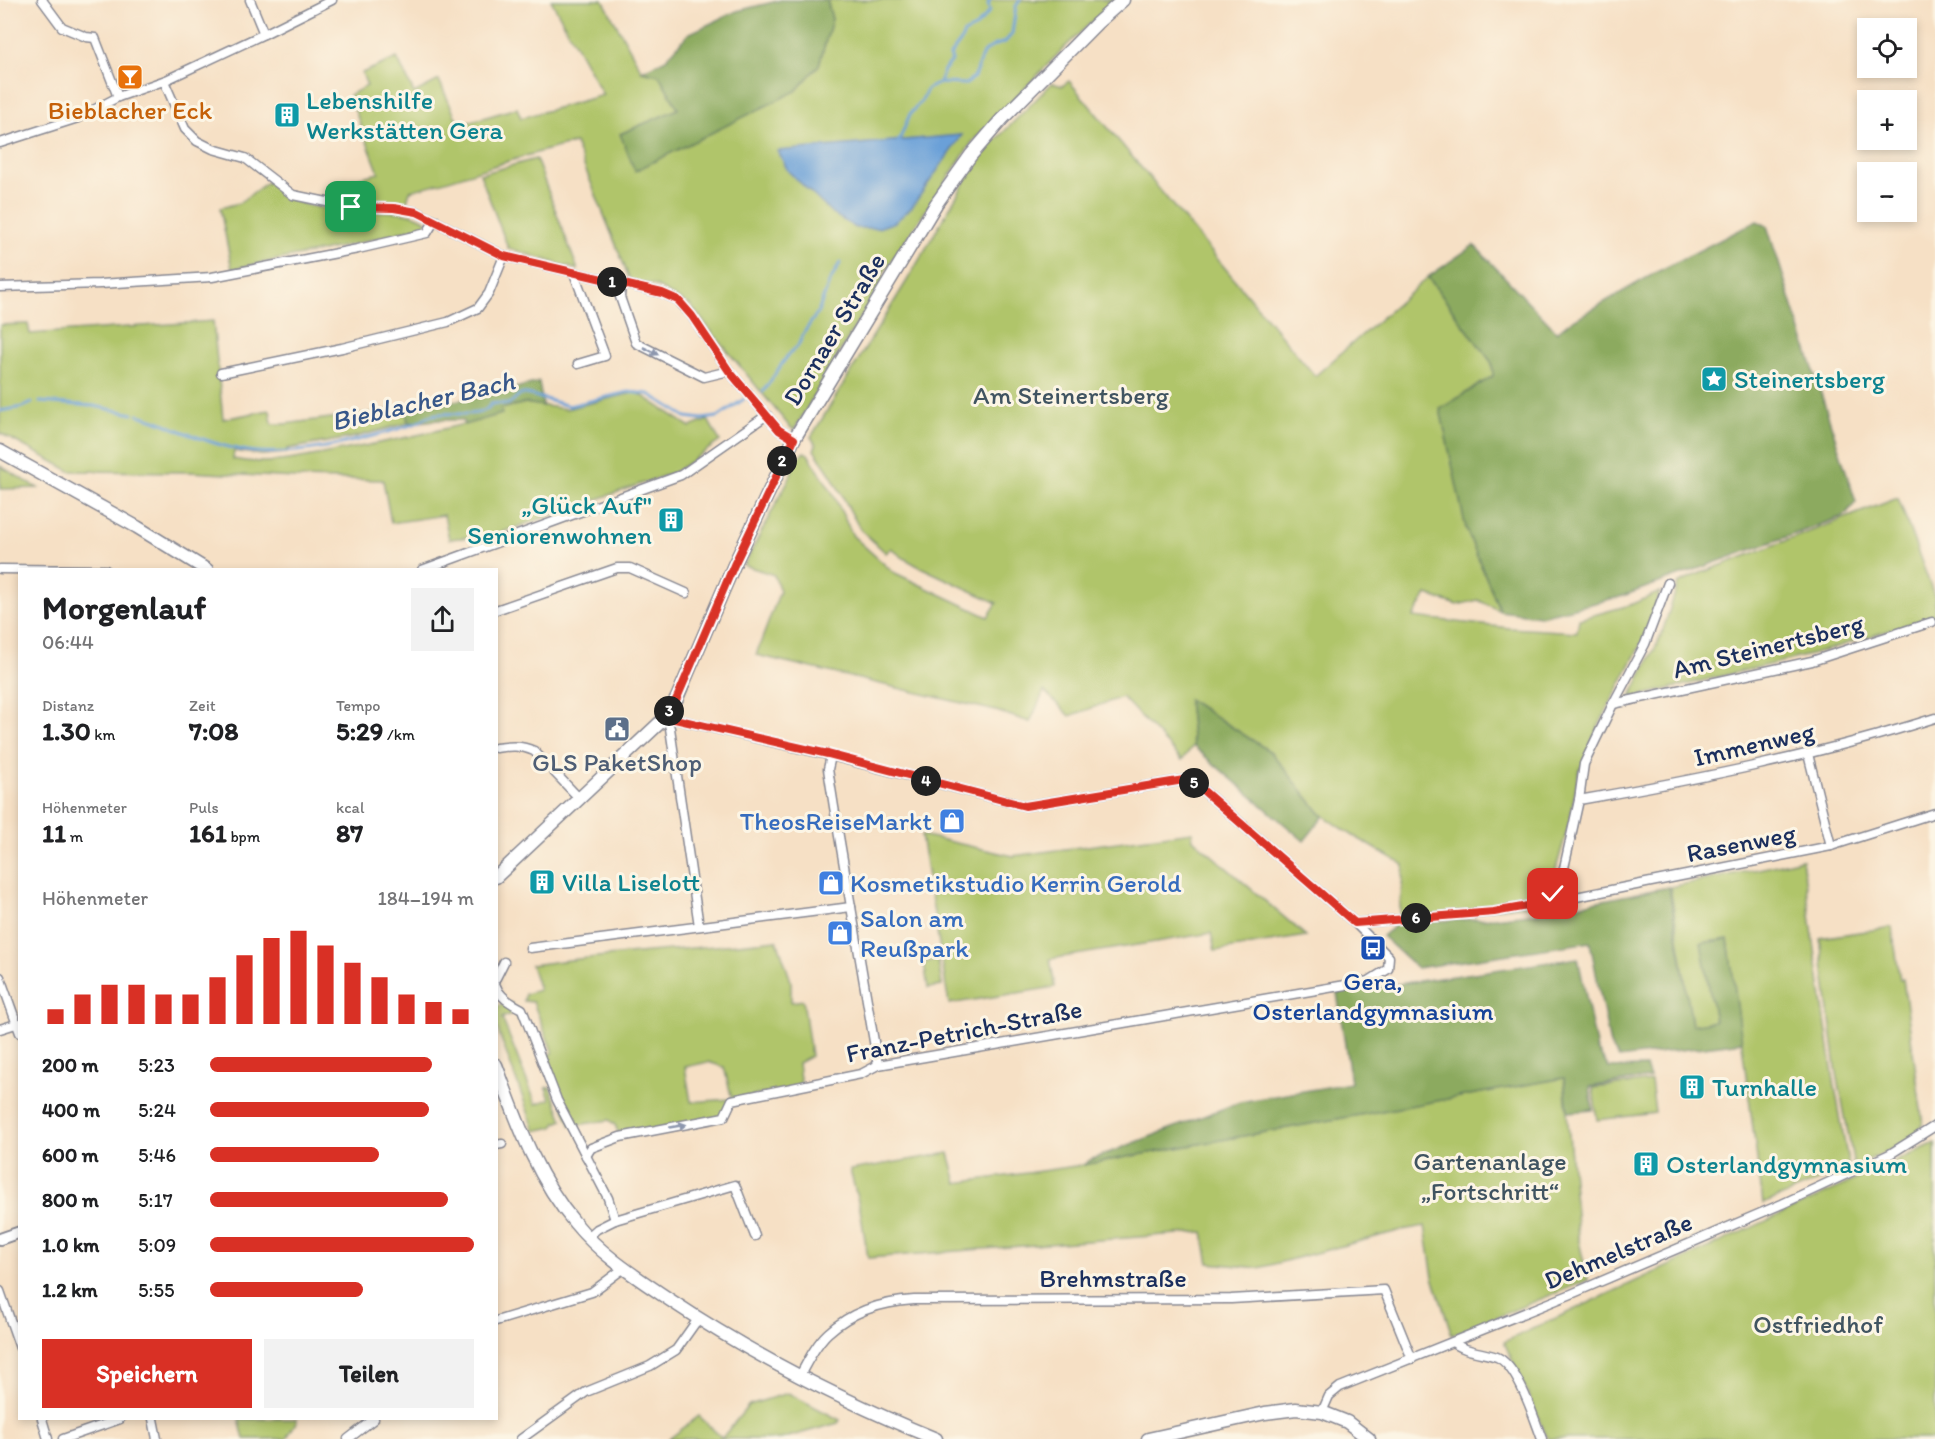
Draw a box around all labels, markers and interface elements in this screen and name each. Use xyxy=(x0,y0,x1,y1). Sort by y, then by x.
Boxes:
map controls xyxy=(1857,18,1917,222)
button: locate xyxy=(1857,18,1917,78)
bar icon: Bieblacher Eck xyxy=(115,62,145,92)
place label: Lebenshilfe Werkstätten Gera xyxy=(306,84,504,146)
button: + xyxy=(1857,90,1917,150)
place label: Bieblacher Eck xyxy=(48,94,213,126)
building icon: Lebenshilfe Werkstätten Gera xyxy=(272,100,302,130)
button: − xyxy=(1857,162,1917,222)
pin xyxy=(325,181,376,232)
icon: arrive xyxy=(334,190,367,223)
street label: Dornaer Straße xyxy=(776,247,892,411)
pin: 1 xyxy=(597,267,627,297)
text: 1 xyxy=(608,272,616,291)
one-way arrow xyxy=(643,346,660,356)
water label: Bieblacher Bach xyxy=(328,363,518,438)
place label: Steinertsberg xyxy=(1734,363,1886,395)
place icon: Steinertsberg xyxy=(1699,364,1729,394)
park label: Am Steinertsberg xyxy=(973,379,1170,411)
pin: 2 xyxy=(767,446,797,476)
text: 2 xyxy=(778,451,786,470)
place label: „Glück Auf" Seniorenwohnen xyxy=(467,489,652,551)
building icon: „Glück Auf" Seniorenwohnen xyxy=(656,505,686,535)
text: Morgenlauf xyxy=(42,588,206,627)
button: share xyxy=(411,588,474,651)
street label: Am Steinertsberg xyxy=(1669,607,1868,685)
text: 06:44 xyxy=(42,630,94,654)
text: Distanz xyxy=(42,696,94,715)
text: Zeit xyxy=(189,696,216,715)
text: Tempo xyxy=(336,696,381,715)
pin: 3 xyxy=(654,696,684,726)
text: 3 xyxy=(665,701,673,720)
public building icon: GLS PaketShop xyxy=(602,714,632,744)
street label: Immenweg xyxy=(1691,714,1818,773)
text: 1.30 xyxy=(42,715,91,747)
text: 7:08 xyxy=(189,715,239,747)
text: 5:29 xyxy=(336,715,383,747)
text: km xyxy=(91,725,115,744)
text: /km xyxy=(383,725,415,744)
place label: GLS PaketShop xyxy=(532,746,702,778)
pin: 4 xyxy=(911,766,941,796)
pin: 5 xyxy=(1179,768,1209,798)
text: 4 xyxy=(921,771,931,790)
text: 5 xyxy=(1190,773,1198,792)
text: Höhenmeter xyxy=(42,798,127,817)
text: Puls xyxy=(189,798,219,817)
text: kcal xyxy=(336,798,364,817)
place label: TheosReiseMarkt xyxy=(740,805,932,837)
shop icon: TheosReiseMarkt xyxy=(937,806,967,836)
text: 11 xyxy=(42,817,66,849)
text: 161 xyxy=(189,817,227,849)
text: 87 xyxy=(336,817,363,849)
street label: Rasenweg xyxy=(1684,817,1799,869)
text: m xyxy=(66,827,83,846)
text: bpm xyxy=(227,827,260,846)
place label: Villa Liselott xyxy=(562,866,700,898)
building icon: Villa Liselott xyxy=(527,867,557,897)
place label: Kosmetikstudio Kerrin Gerold xyxy=(850,867,1182,899)
shop icon: Kosmetikstudio Kerrin Gerold xyxy=(816,868,846,898)
pin xyxy=(1527,868,1578,919)
icon: check xyxy=(1536,877,1569,910)
text: Höhenmeter xyxy=(42,886,148,910)
text: 184–194 m xyxy=(378,886,474,910)
place label: Salon am Reußpark xyxy=(860,902,969,964)
pin: 6 xyxy=(1401,903,1431,933)
text: 6 xyxy=(1412,908,1420,927)
shop icon: Salon am Reußpark xyxy=(825,918,855,948)
bus stop icon: Gera, Osterlandgymnasium xyxy=(1358,933,1388,963)
place label: Gera, Osterlandgymnasium xyxy=(1252,965,1494,1027)
street label: Franz-Petrich-Straße xyxy=(843,992,1085,1070)
text: 200 m xyxy=(42,1053,98,1077)
text: 5:23 xyxy=(138,1053,175,1077)
place label: Turnhalle xyxy=(1712,1071,1817,1103)
building icon: Turnhalle xyxy=(1677,1072,1707,1102)
text: 400 m xyxy=(42,1098,100,1122)
text: 5:24 xyxy=(138,1098,176,1122)
one-way arrow xyxy=(668,1121,687,1130)
text: 600 m xyxy=(42,1143,99,1167)
text: 5:46 xyxy=(138,1143,176,1167)
park label: Gartenanlage „Fortschritt“ xyxy=(1413,1145,1567,1207)
place label: Osterlandgymnasium xyxy=(1666,1148,1907,1180)
building icon: Osterlandgymnasium xyxy=(1631,1149,1661,1179)
text: 800 m xyxy=(42,1188,99,1212)
text: 5:17 xyxy=(138,1188,173,1212)
street label: Dehmelstraße xyxy=(1539,1205,1697,1297)
text: 1.0 km xyxy=(42,1233,99,1257)
text: 5:09 xyxy=(138,1233,176,1257)
street label: Brehmstraße xyxy=(1039,1262,1187,1294)
text: 1.2 km xyxy=(42,1278,98,1302)
text: 5:55 xyxy=(138,1278,174,1302)
park label: Ostfriedhof xyxy=(1753,1308,1883,1340)
button: Speichern xyxy=(42,1339,252,1408)
button: Teilen xyxy=(264,1339,474,1408)

